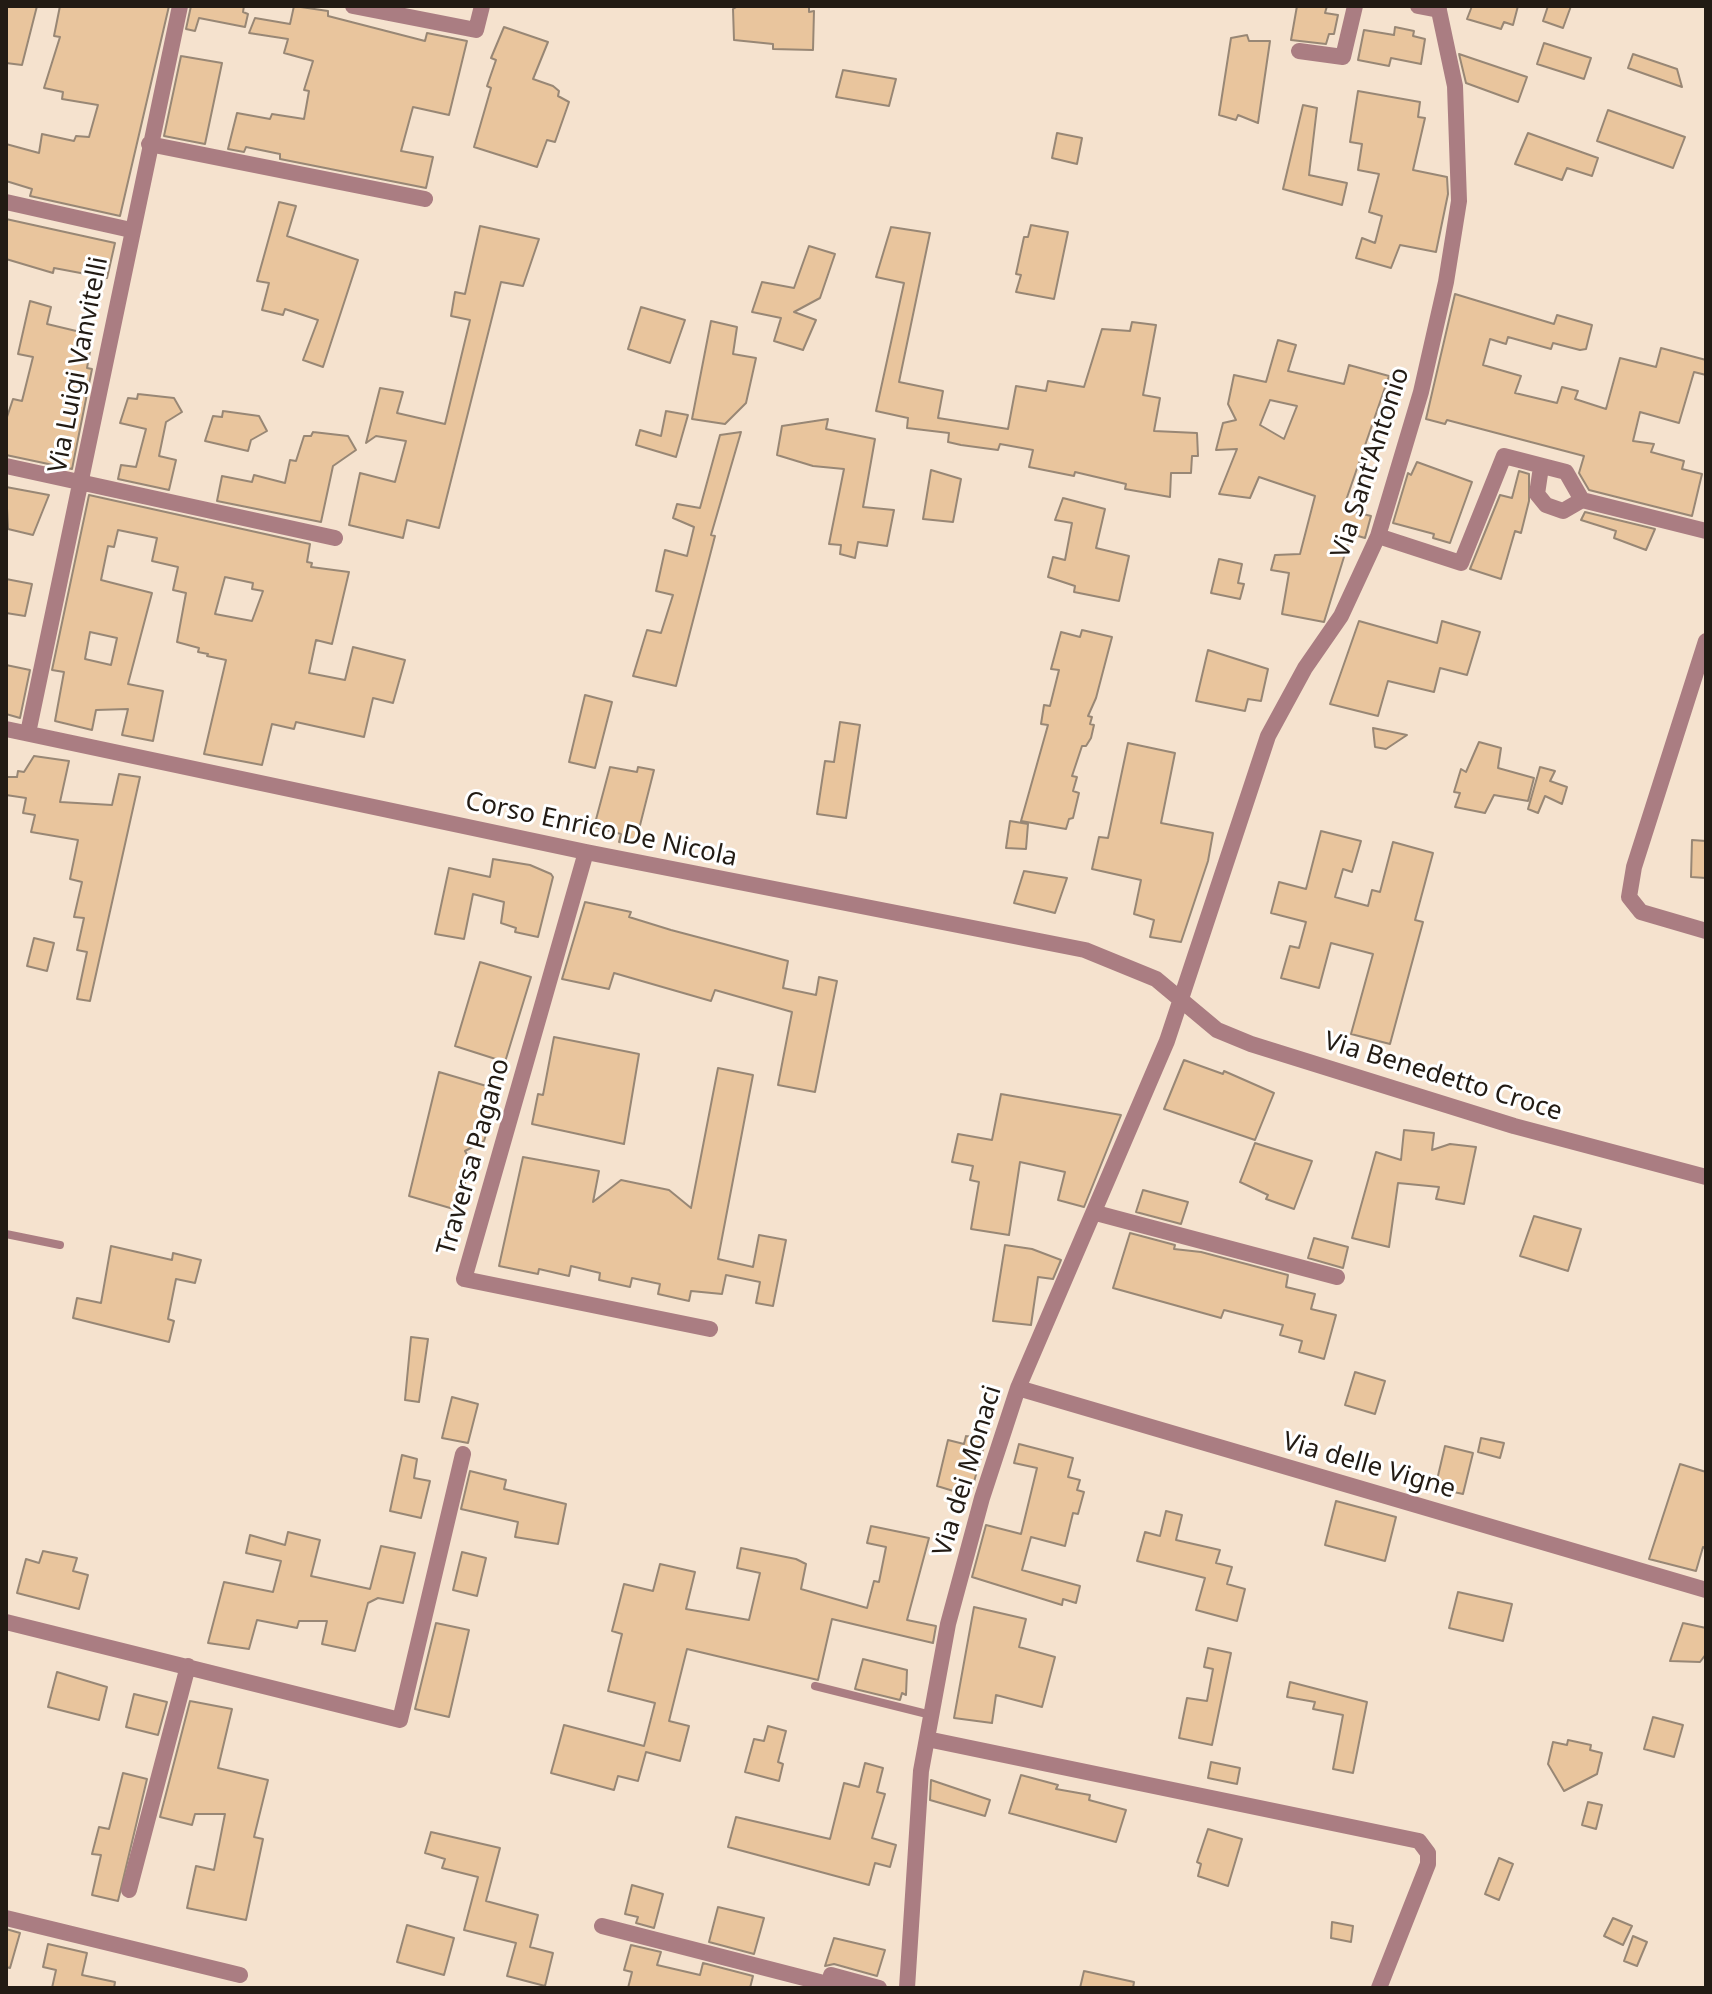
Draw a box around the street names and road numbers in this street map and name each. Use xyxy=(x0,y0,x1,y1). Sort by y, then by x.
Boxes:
street label: Via Luigi Vanvitelli xyxy=(43,254,115,476)
street label: Via Sant'Antonio xyxy=(1325,364,1417,562)
street label: Corso Enrico De Nicola xyxy=(462,786,740,874)
street label: Via Benedetto Croce xyxy=(1320,1026,1566,1128)
street label: Traversa Pagano xyxy=(431,1055,517,1259)
street label: Via dei Monaci xyxy=(927,1382,1009,1560)
street label: Via delle Vigne xyxy=(1279,1426,1459,1506)

